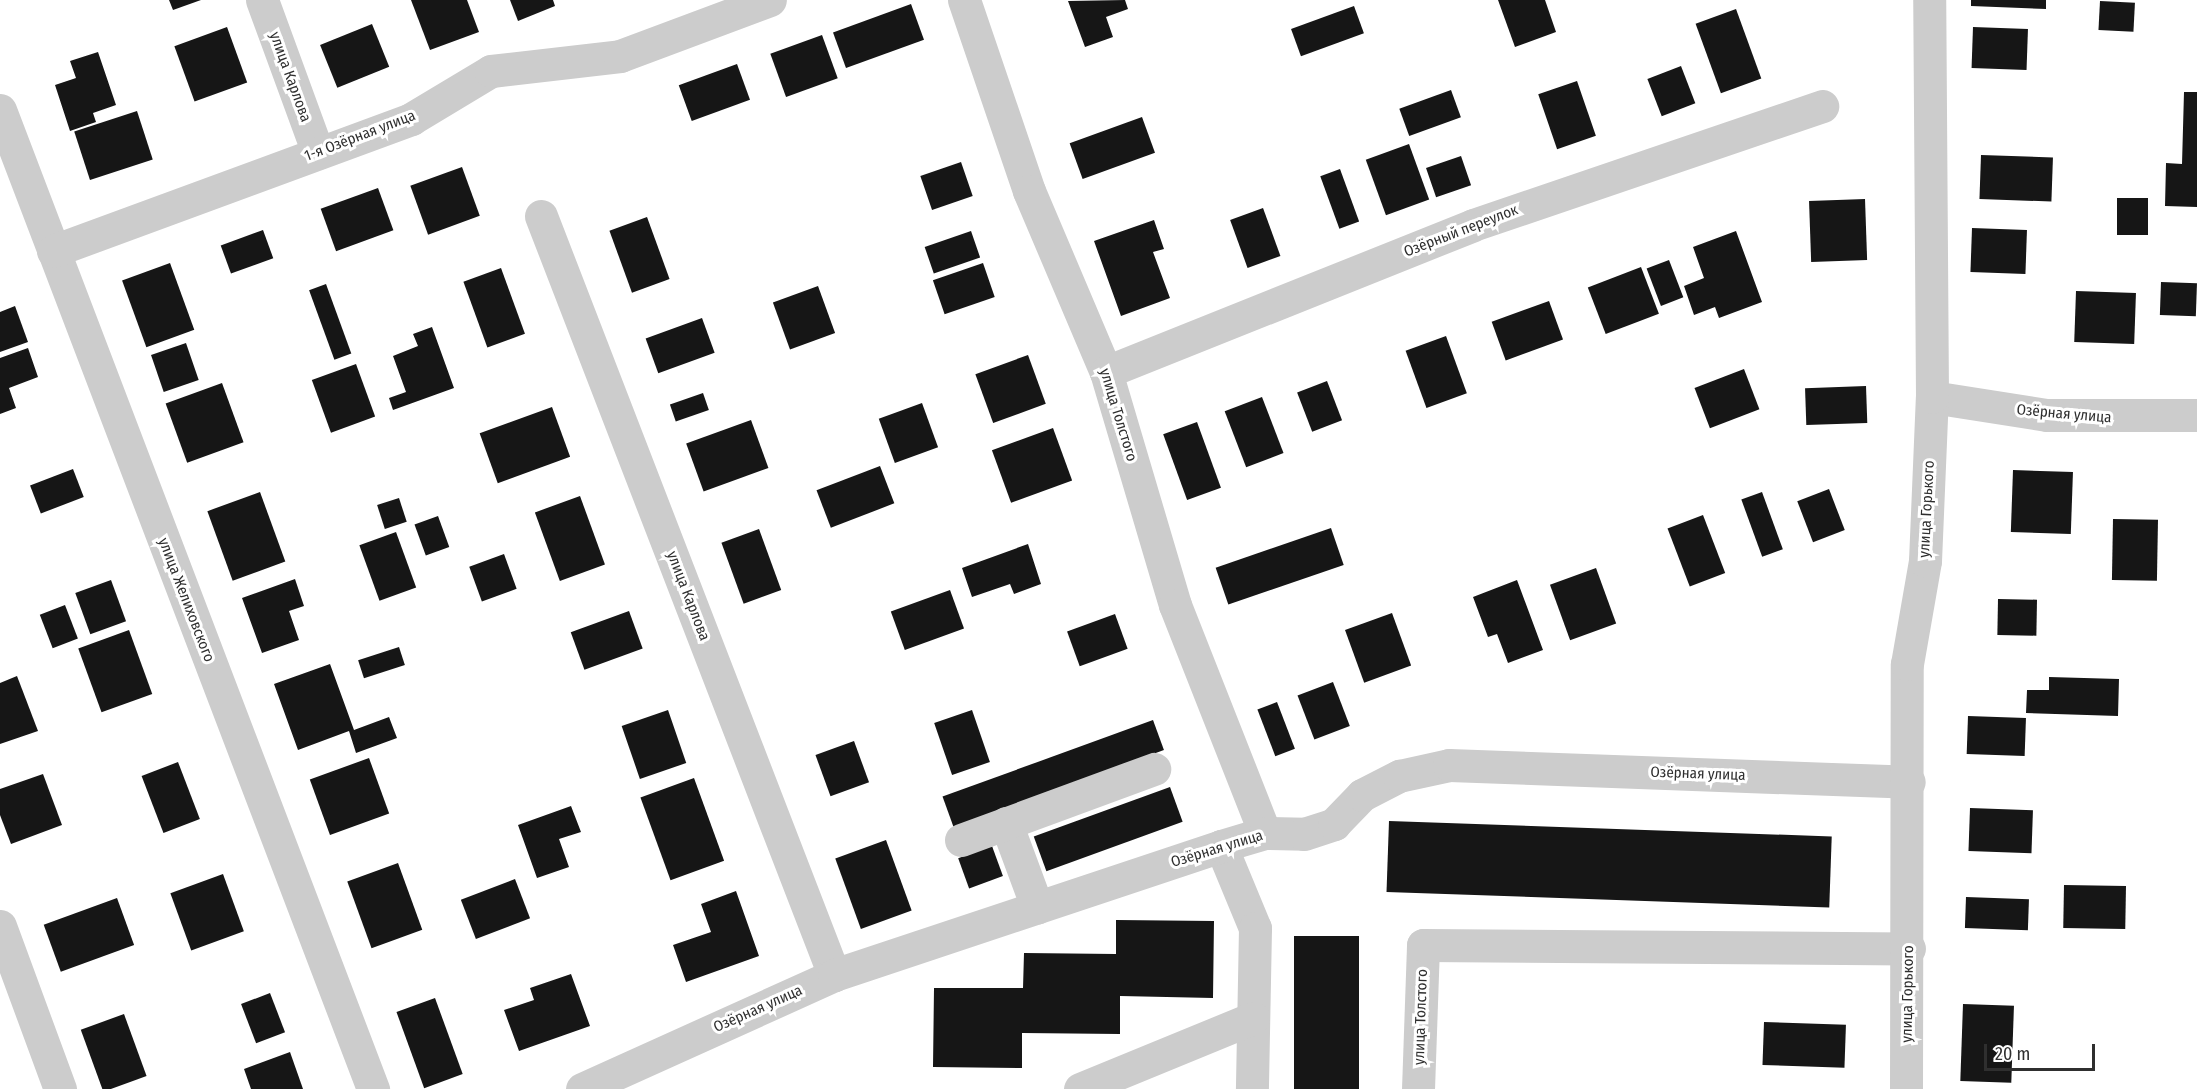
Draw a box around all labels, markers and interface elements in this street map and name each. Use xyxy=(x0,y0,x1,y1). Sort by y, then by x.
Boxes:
street label: улица Карлова xyxy=(265,30,315,124)
street label: 1-я Озёрная улица xyxy=(302,107,418,165)
street label: Озёрный переулок xyxy=(1401,201,1521,261)
street label: улица Толстого xyxy=(1095,366,1141,464)
street label: Озёрная улица xyxy=(2016,401,2112,427)
street label: улица Горького xyxy=(1915,460,1939,558)
street label: улица Желиховского xyxy=(154,535,218,665)
street label: улица Карлова xyxy=(663,549,713,643)
street label: Озёрная улица xyxy=(1650,763,1746,785)
street label: Озёрная улица xyxy=(1169,826,1265,872)
street label: улица Горького xyxy=(1898,945,1918,1043)
street label: улица Толстого xyxy=(1410,969,1432,1065)
street label: Озёрная улица xyxy=(711,981,805,1037)
scale bar xyxy=(1987,1032,2098,1070)
text: 20 m xyxy=(1995,1043,2030,1065)

